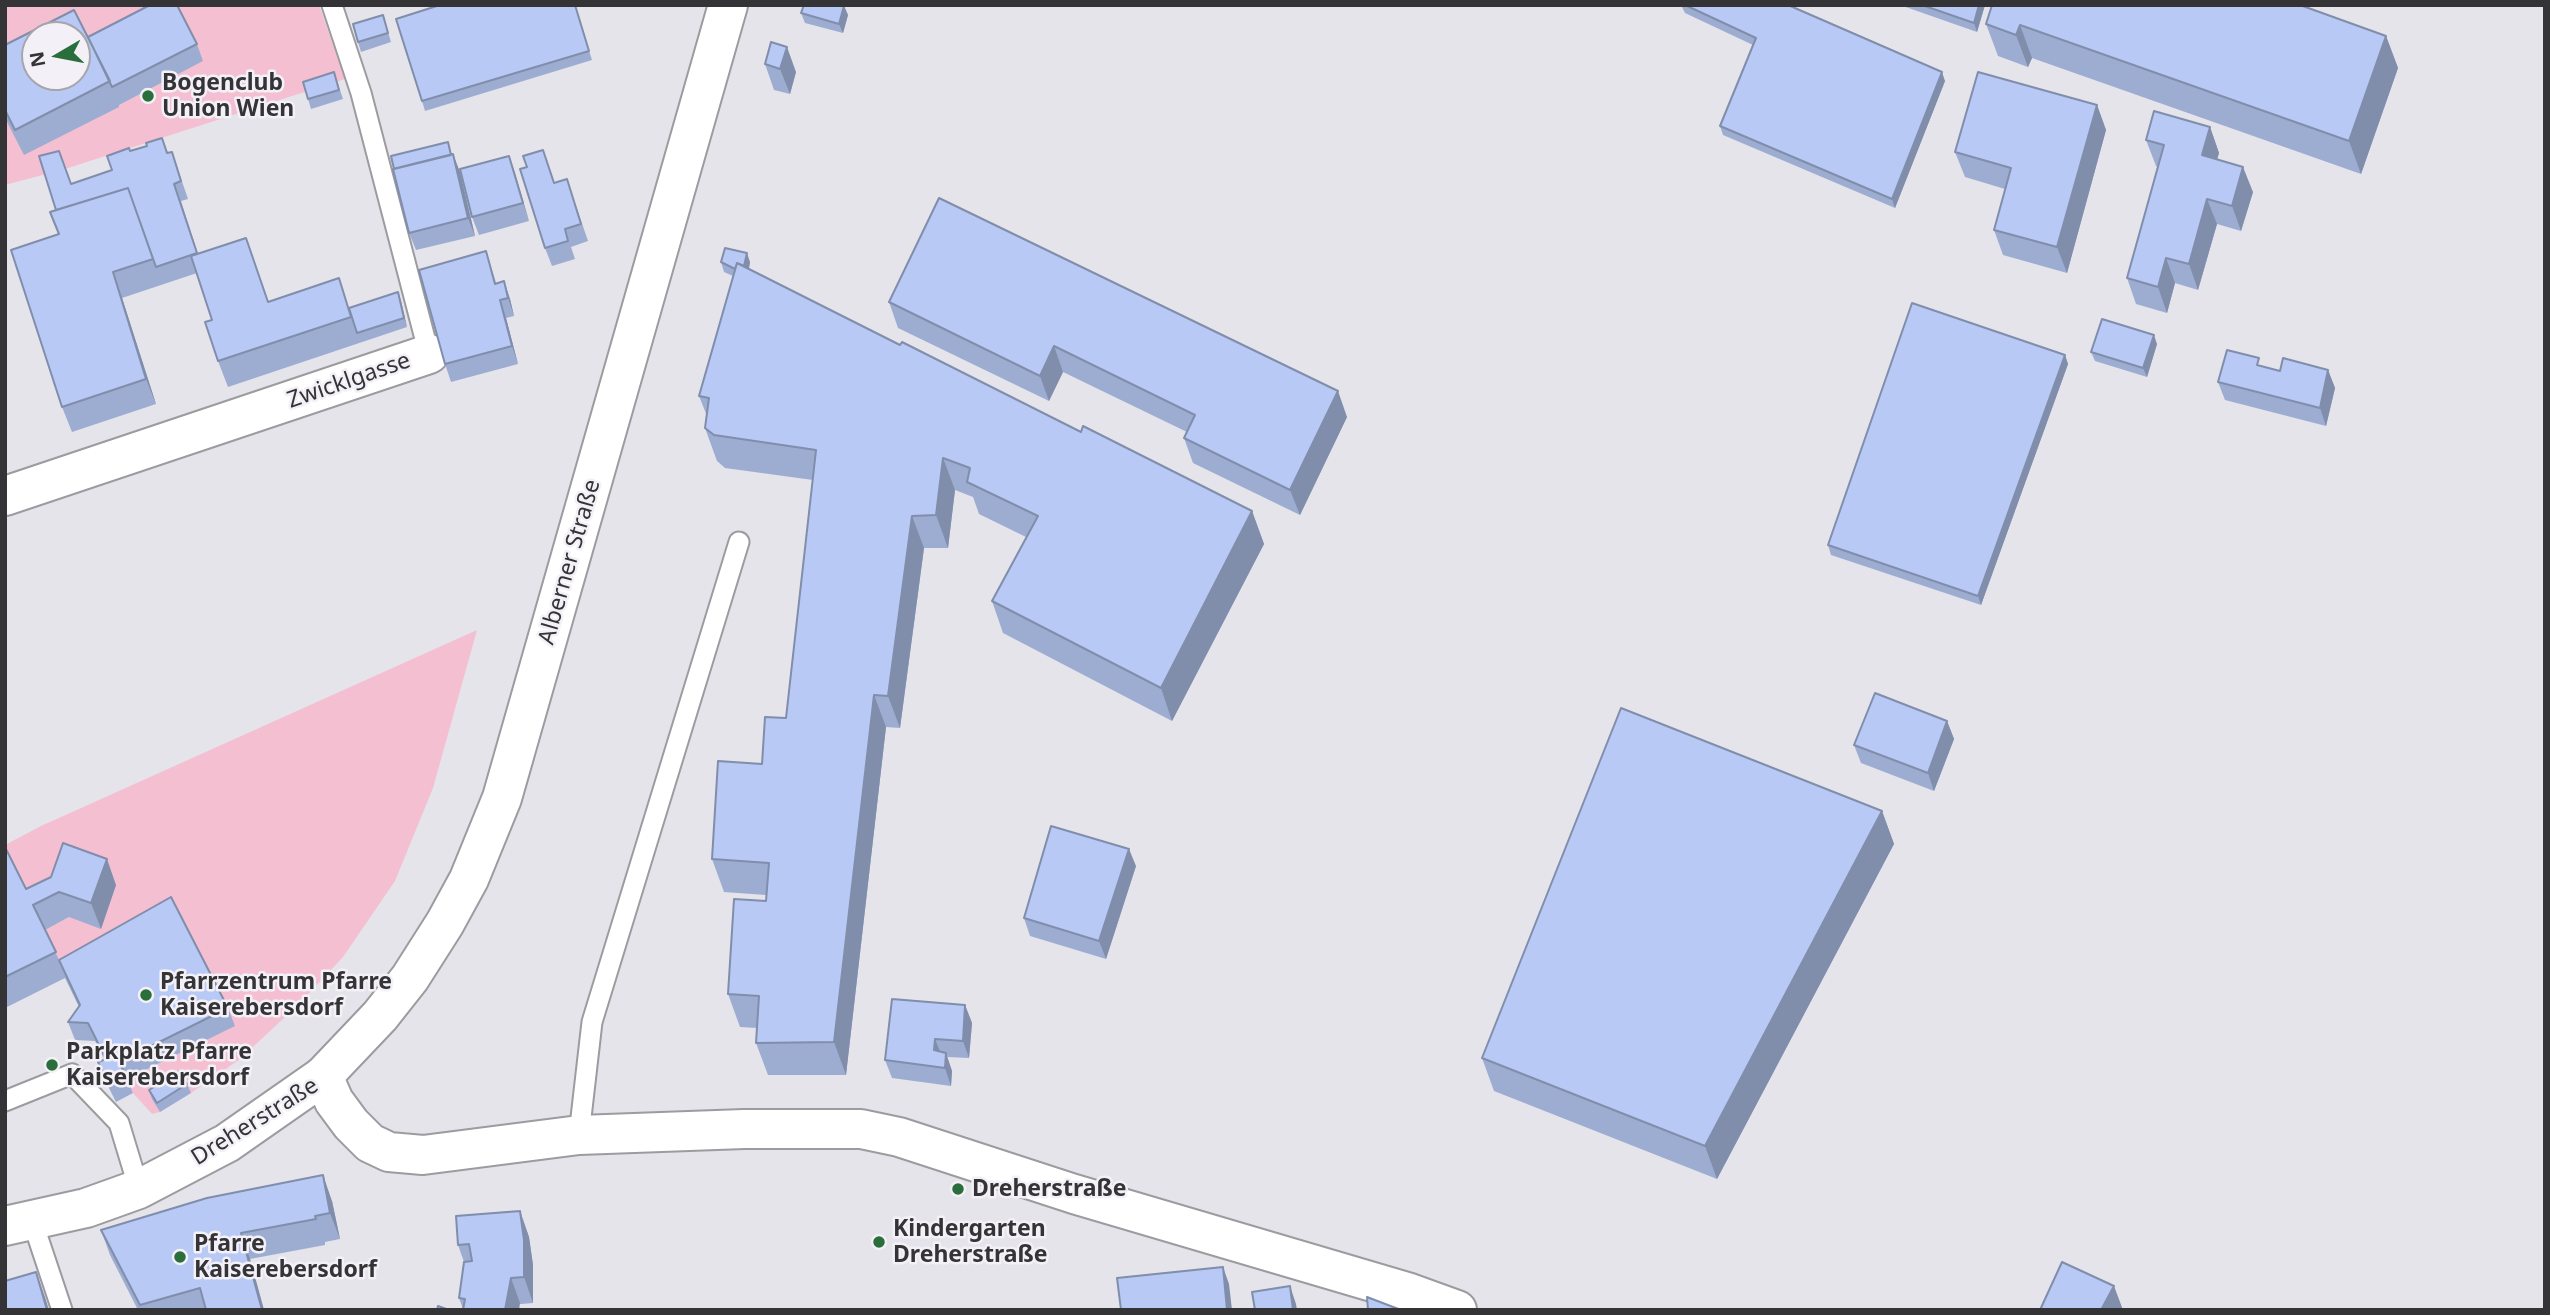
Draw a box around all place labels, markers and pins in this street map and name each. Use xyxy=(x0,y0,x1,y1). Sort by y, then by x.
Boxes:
place label: Bogenclub Union Wien xyxy=(162,69,294,123)
marker: Bogenclub Union Wien xyxy=(140,88,156,104)
place label: Pfarrzentrum Pfarre Kaiserebersdorf xyxy=(160,968,392,1022)
marker: Pfarrzentrum Pfarre Kaiserebersdorf xyxy=(138,987,154,1003)
place label: Parkplatz Pfarre Kaiserebersdorf xyxy=(66,1038,252,1092)
marker: Parkplatz Pfarre Kaiserebersdorf xyxy=(44,1057,60,1073)
place label: Dreherstraße xyxy=(972,1175,1126,1203)
marker: Dreherstraße xyxy=(950,1181,966,1197)
place label: Kindergarten Dreherstraße xyxy=(893,1215,1047,1269)
place label: Pfarre Kaiserebersdorf xyxy=(194,1230,377,1284)
marker: Kindergarten Dreherstraße xyxy=(871,1234,887,1250)
marker: Pfarre Kaiserebersdorf xyxy=(172,1249,188,1265)

